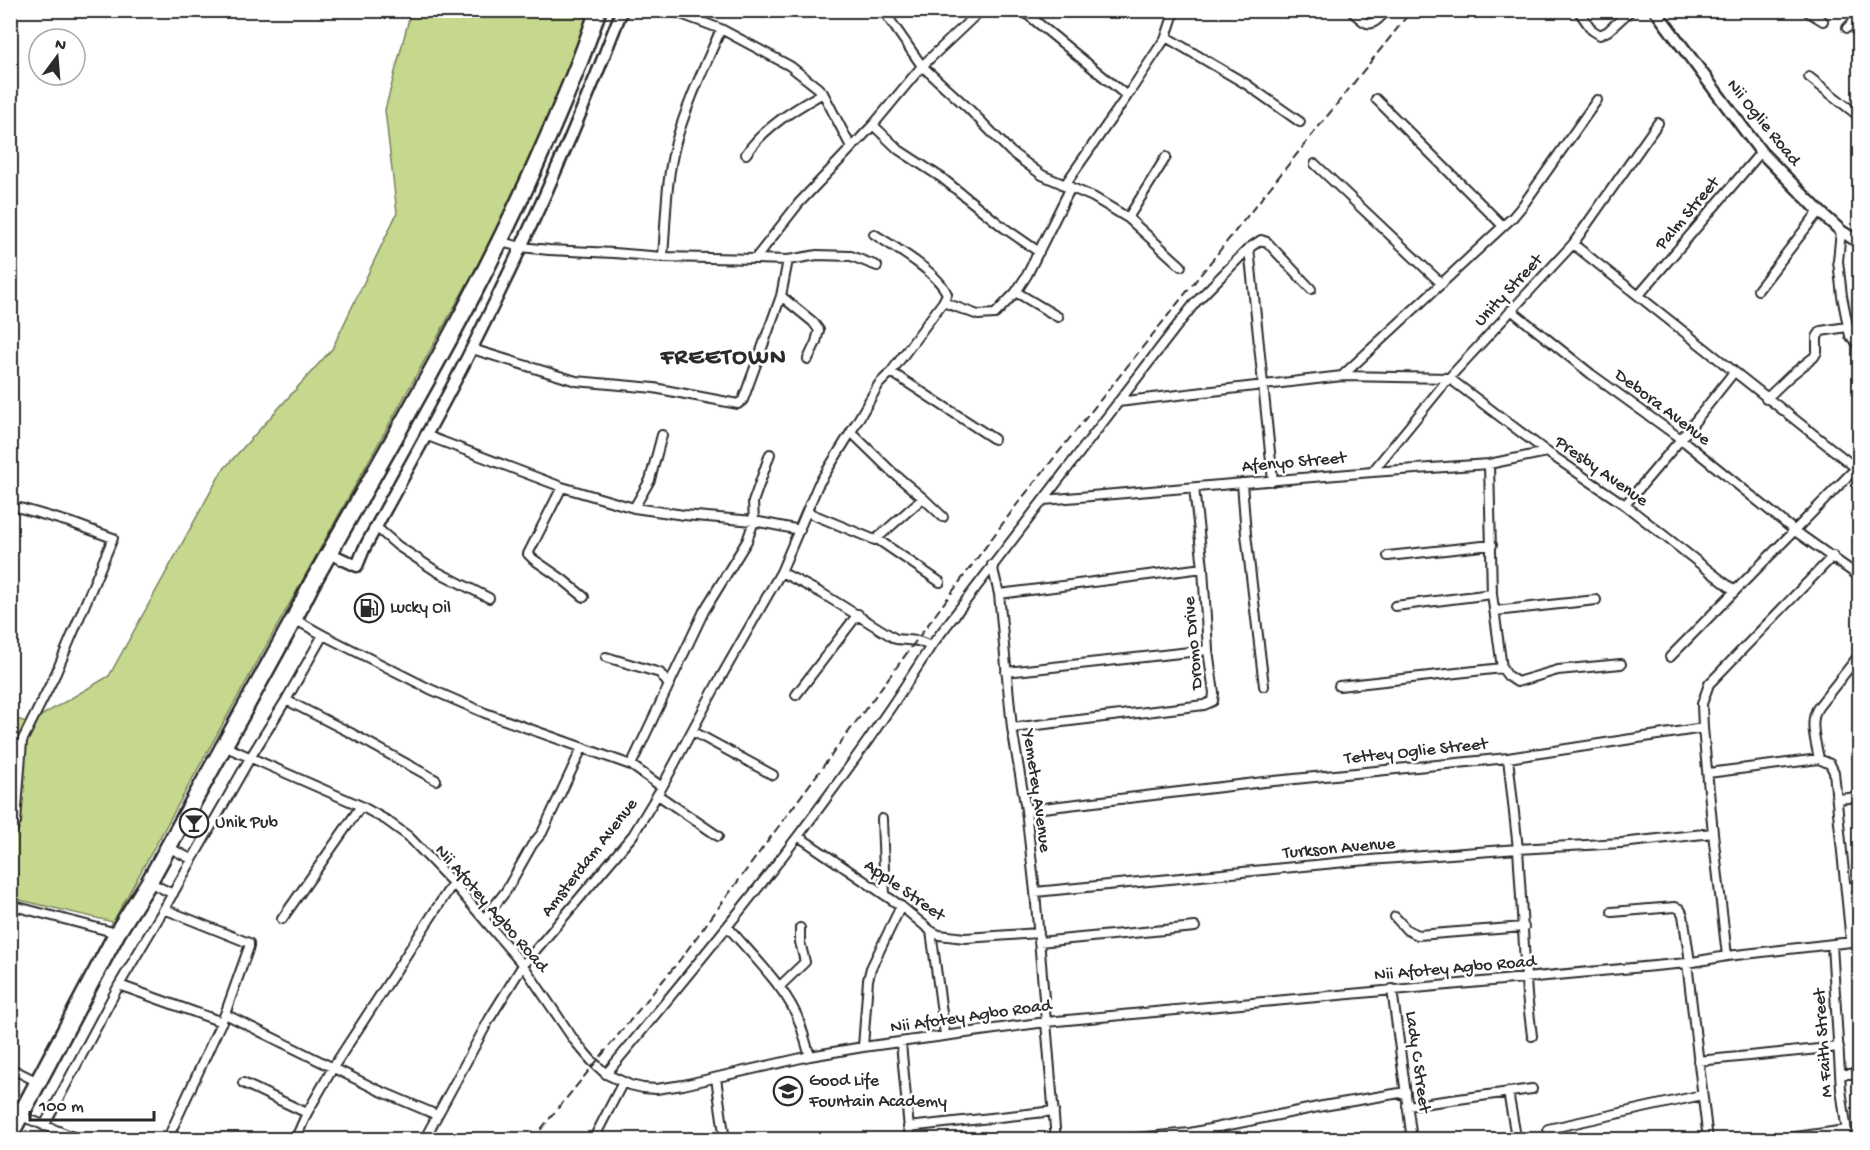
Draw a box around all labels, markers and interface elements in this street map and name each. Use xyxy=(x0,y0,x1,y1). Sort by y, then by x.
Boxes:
north arrow xyxy=(27,27,87,87)
text: N xyxy=(53,35,68,57)
street label: Nii Oglie Road xyxy=(1722,75,1805,172)
street label: Palm Street xyxy=(1651,172,1726,256)
street label: Unity Street xyxy=(1470,249,1549,332)
district label: FREETOWN xyxy=(660,344,787,373)
street label: Debora Avenue xyxy=(1609,365,1715,451)
street label: Presby Avenue xyxy=(1550,432,1652,512)
street label: Afenyo Street xyxy=(1241,448,1349,478)
fuel station icon: Lucky Oil xyxy=(353,592,385,624)
street label: Dromo Drive xyxy=(1179,595,1209,691)
place label: Lucky Oil xyxy=(390,598,451,619)
street label: Yemetey Avenue xyxy=(1017,726,1055,854)
street label: Tettey Oglie Street xyxy=(1342,734,1490,770)
street label: Amsterdam Avenue xyxy=(537,794,643,921)
bar icon: Unik Pub xyxy=(178,807,210,839)
place label: Unik Pub xyxy=(215,813,279,834)
street label: Turkson Avenue xyxy=(1281,834,1397,864)
street label: Nii Afotey Agbo Road xyxy=(430,841,553,978)
street label: Apple Street xyxy=(860,855,950,927)
street label: Nii Afotey Agbo Road xyxy=(1373,951,1538,987)
street label: M Faith Street xyxy=(1810,986,1838,1098)
street label: Nii Afotey Agbo Road xyxy=(889,995,1054,1039)
street label: Lady C Street xyxy=(1399,1010,1435,1116)
place label: Good Life Fountain Academy xyxy=(808,1071,947,1113)
school or university icon: Good Life Fountain Academy xyxy=(772,1075,804,1107)
scale bar xyxy=(30,1084,154,1122)
text: 100 m xyxy=(38,1097,84,1118)

